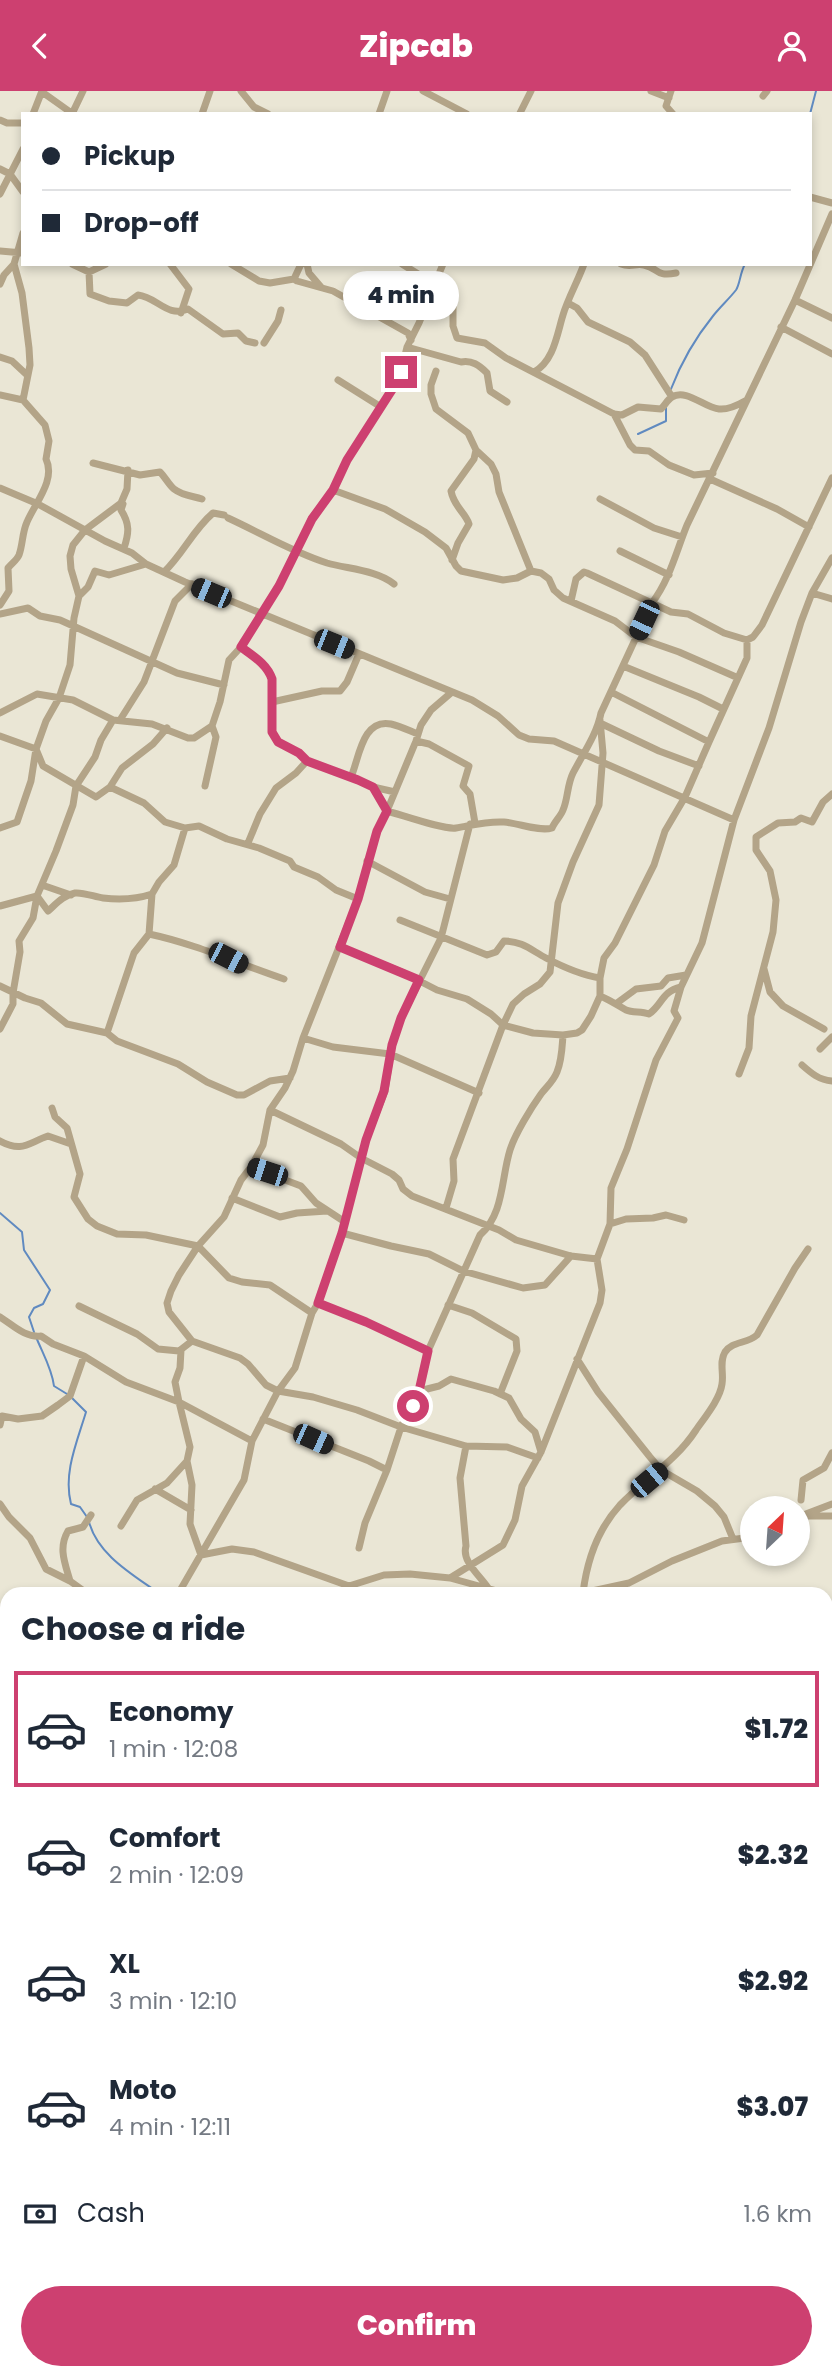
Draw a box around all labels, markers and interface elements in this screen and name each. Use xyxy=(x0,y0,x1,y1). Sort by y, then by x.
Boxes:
text: Zipcab xyxy=(359,23,473,68)
icon: back xyxy=(21,27,59,65)
icon: person xyxy=(773,27,811,65)
text: Pickup xyxy=(84,138,175,174)
text: Drop-off xyxy=(84,205,199,241)
callout: 4 min xyxy=(343,271,459,320)
text: 4 min xyxy=(367,279,435,311)
route end xyxy=(385,356,417,388)
car xyxy=(188,575,235,611)
car xyxy=(626,597,663,643)
car xyxy=(311,626,358,662)
car xyxy=(205,939,252,977)
car xyxy=(244,1156,291,1188)
route start xyxy=(397,1390,429,1422)
car xyxy=(290,1421,337,1457)
car xyxy=(627,1458,672,1502)
north arrow xyxy=(740,1496,810,1566)
map controls xyxy=(740,1496,810,1566)
text: Choose a ride xyxy=(21,1606,245,1651)
text: Economy xyxy=(109,1694,233,1730)
icon: car xyxy=(25,1698,88,1761)
text: $1.72 xyxy=(745,1711,808,1747)
text: 1 min · 12:08 xyxy=(109,1733,238,1765)
text: Comfort xyxy=(109,1820,221,1856)
icon: car xyxy=(25,1824,88,1887)
text: $2.32 xyxy=(738,1837,808,1873)
text: 2 min · 12:09 xyxy=(109,1859,244,1891)
text: XL xyxy=(109,1946,140,1982)
icon: car xyxy=(25,1950,88,2013)
text: $2.92 xyxy=(738,1963,808,1999)
text: 3 min · 12:10 xyxy=(109,1985,237,2017)
text: Moto xyxy=(109,2072,177,2108)
icon: car xyxy=(25,2076,88,2139)
text: $3.07 xyxy=(736,2089,808,2125)
text: 4 min · 12:11 xyxy=(109,2111,231,2143)
icon: cash xyxy=(21,2195,59,2233)
text: Cash xyxy=(77,2195,145,2231)
text: 1.6 km xyxy=(744,2198,812,2230)
button: Confirm xyxy=(21,2286,812,2366)

